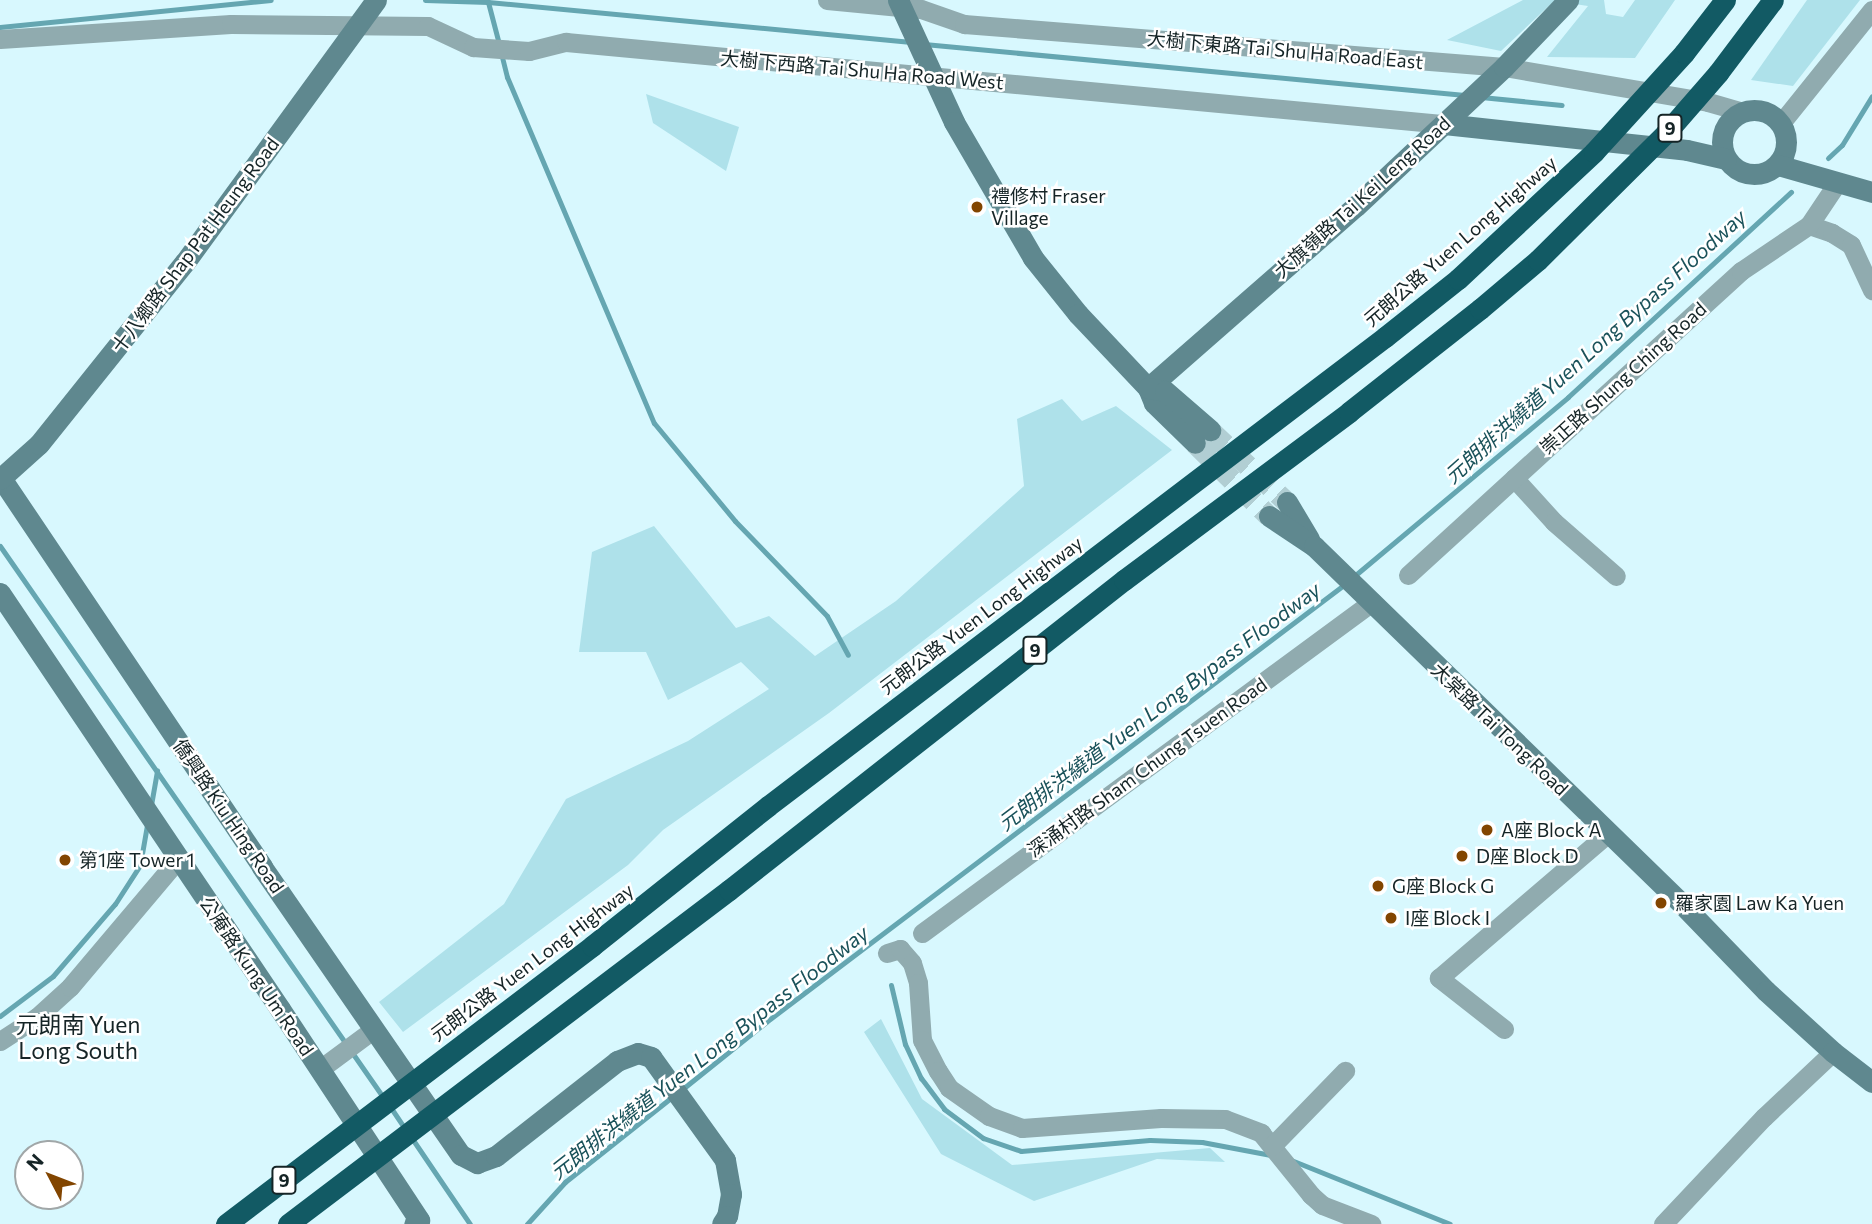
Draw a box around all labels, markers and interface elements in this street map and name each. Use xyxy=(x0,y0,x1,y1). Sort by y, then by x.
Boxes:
street label: 大樹下東路 Tai Shu Ha Road East xyxy=(1146,27,1424,73)
street label: 大樹下西路 Tai Shu Ha Road West xyxy=(719,46,1005,94)
street label: 大旗嶺路 Tai Kei Leng Road xyxy=(1269,112,1455,282)
road number: 9 xyxy=(1656,113,1684,142)
street label: 十八鄉路 Shap Pat Heung Road xyxy=(107,133,283,357)
street label: 元朗公路 Yuen Long Highway xyxy=(1359,151,1561,331)
place label: 禮修村 Fraser Village xyxy=(991,185,1106,229)
marker: 禮修村 Fraser Village xyxy=(969,199,985,215)
water label: 元朗排洪繞道 Yuen Long Bypass Floodway xyxy=(1439,204,1751,488)
street label: 崇正路 Shung Ching Road xyxy=(1535,297,1711,459)
street label: 元朗公路 Yuen Long Highway xyxy=(875,531,1087,699)
water label: 元朗排洪繞道 Yuen Long Bypass Floodway xyxy=(993,577,1325,835)
road number: 9 xyxy=(1021,636,1049,664)
street label: 大棠路 Tai Tong Road xyxy=(1427,658,1573,800)
street label: 深涌村路 Sham Chung Tsuen Road xyxy=(1023,673,1271,861)
street label: 僑興路 Kiu Hing Road xyxy=(169,735,289,897)
place label: A座 Block A xyxy=(1501,819,1602,841)
marker: A座 Block A xyxy=(1479,822,1495,838)
place label: D座 Block D xyxy=(1476,845,1578,867)
marker: D座 Block D xyxy=(1454,848,1470,864)
place label: 第1座 Tower 1 xyxy=(79,849,195,871)
marker: 第1座 Tower 1 xyxy=(57,852,73,868)
place label: G座 Block G xyxy=(1392,875,1494,897)
street label: 元朗公路 Yuen Long Highway xyxy=(426,878,638,1046)
marker: G座 Block G xyxy=(1370,878,1386,894)
street label: 公庵路 Kung Um Road xyxy=(195,892,319,1060)
place label: 羅家園 Law Ka Yuen xyxy=(1675,892,1844,914)
marker: 羅家園 Law Ka Yuen xyxy=(1653,895,1669,911)
place label: I座 Block I xyxy=(1405,907,1490,929)
marker: I座 Block I xyxy=(1383,910,1399,926)
water label: 元朗排洪繞道 Yuen Long Bypass Floodway xyxy=(545,920,873,1184)
district label: 元朗南 Yuen Long South xyxy=(9,1010,147,1064)
north arrow xyxy=(14,1140,84,1210)
text: N xyxy=(21,1149,48,1175)
road number: 9 xyxy=(270,1166,298,1195)

